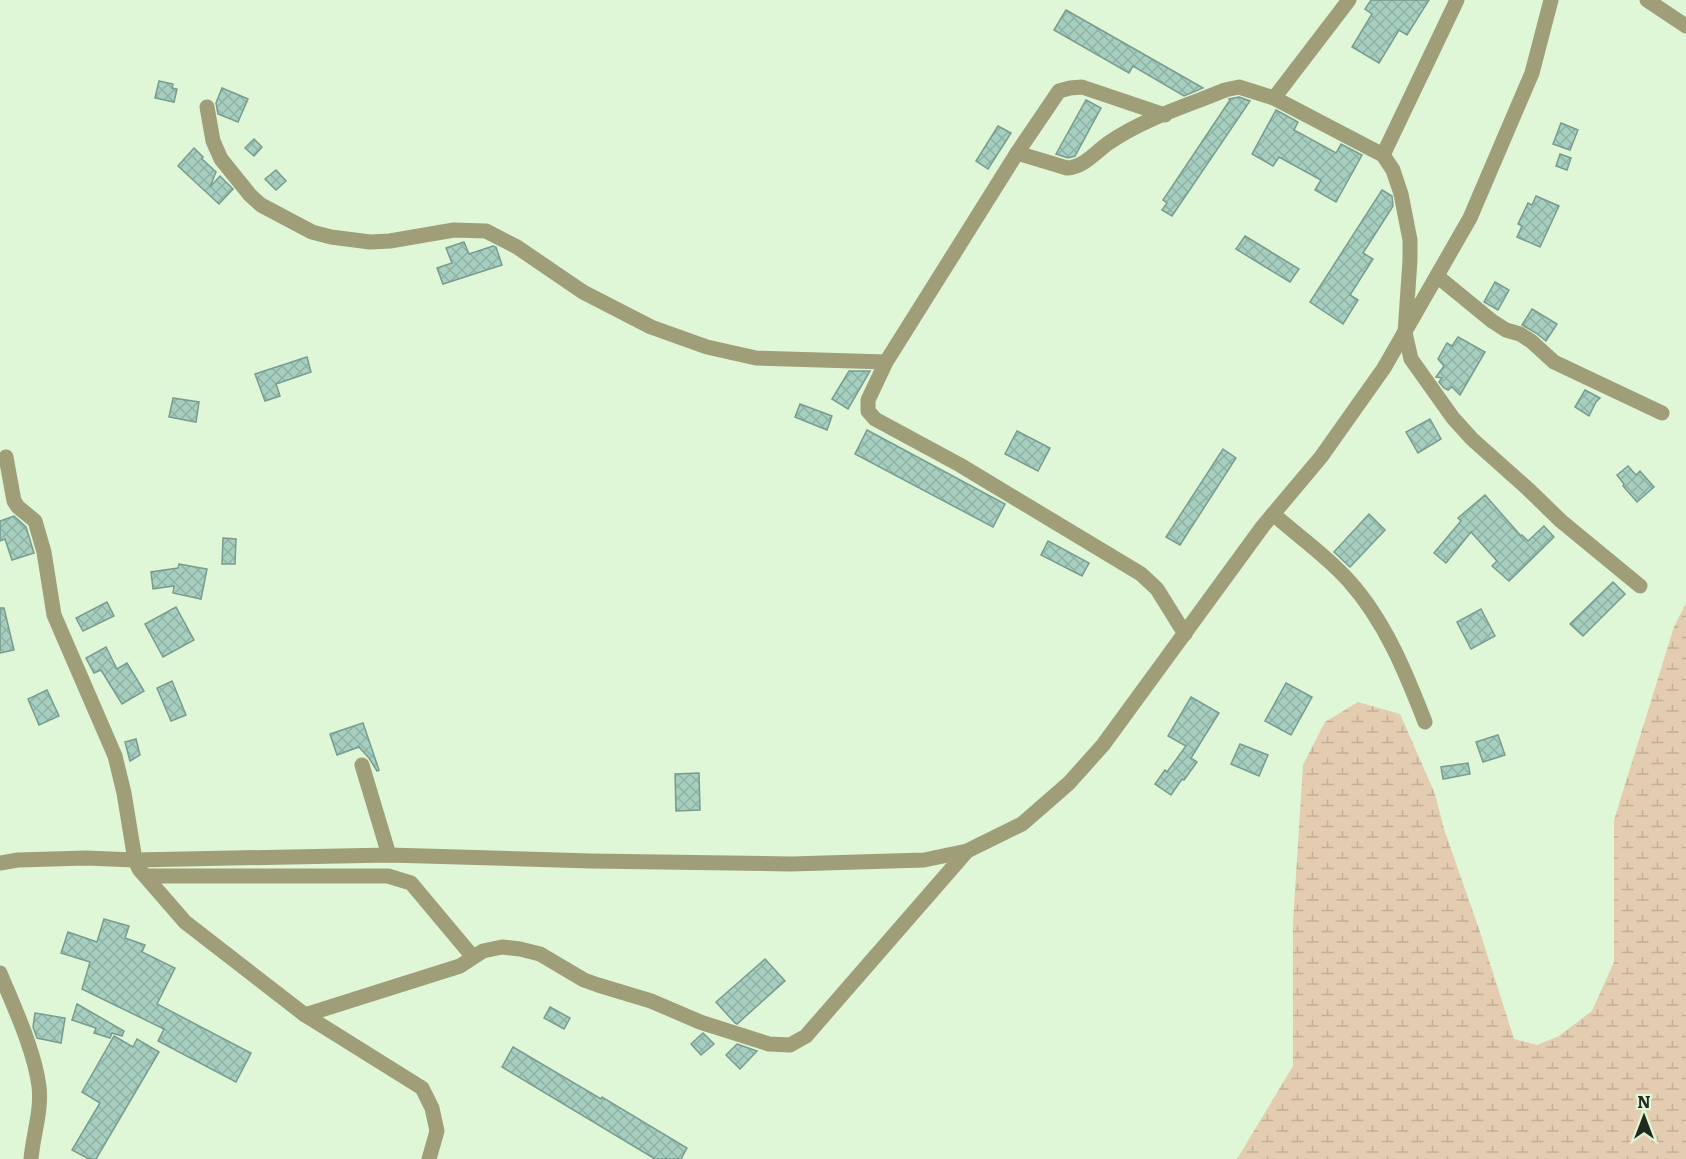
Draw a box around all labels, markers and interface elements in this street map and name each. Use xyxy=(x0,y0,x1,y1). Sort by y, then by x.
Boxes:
north arrow xyxy=(1614,1087,1674,1147)
text: N xyxy=(1637,1089,1651,1113)

